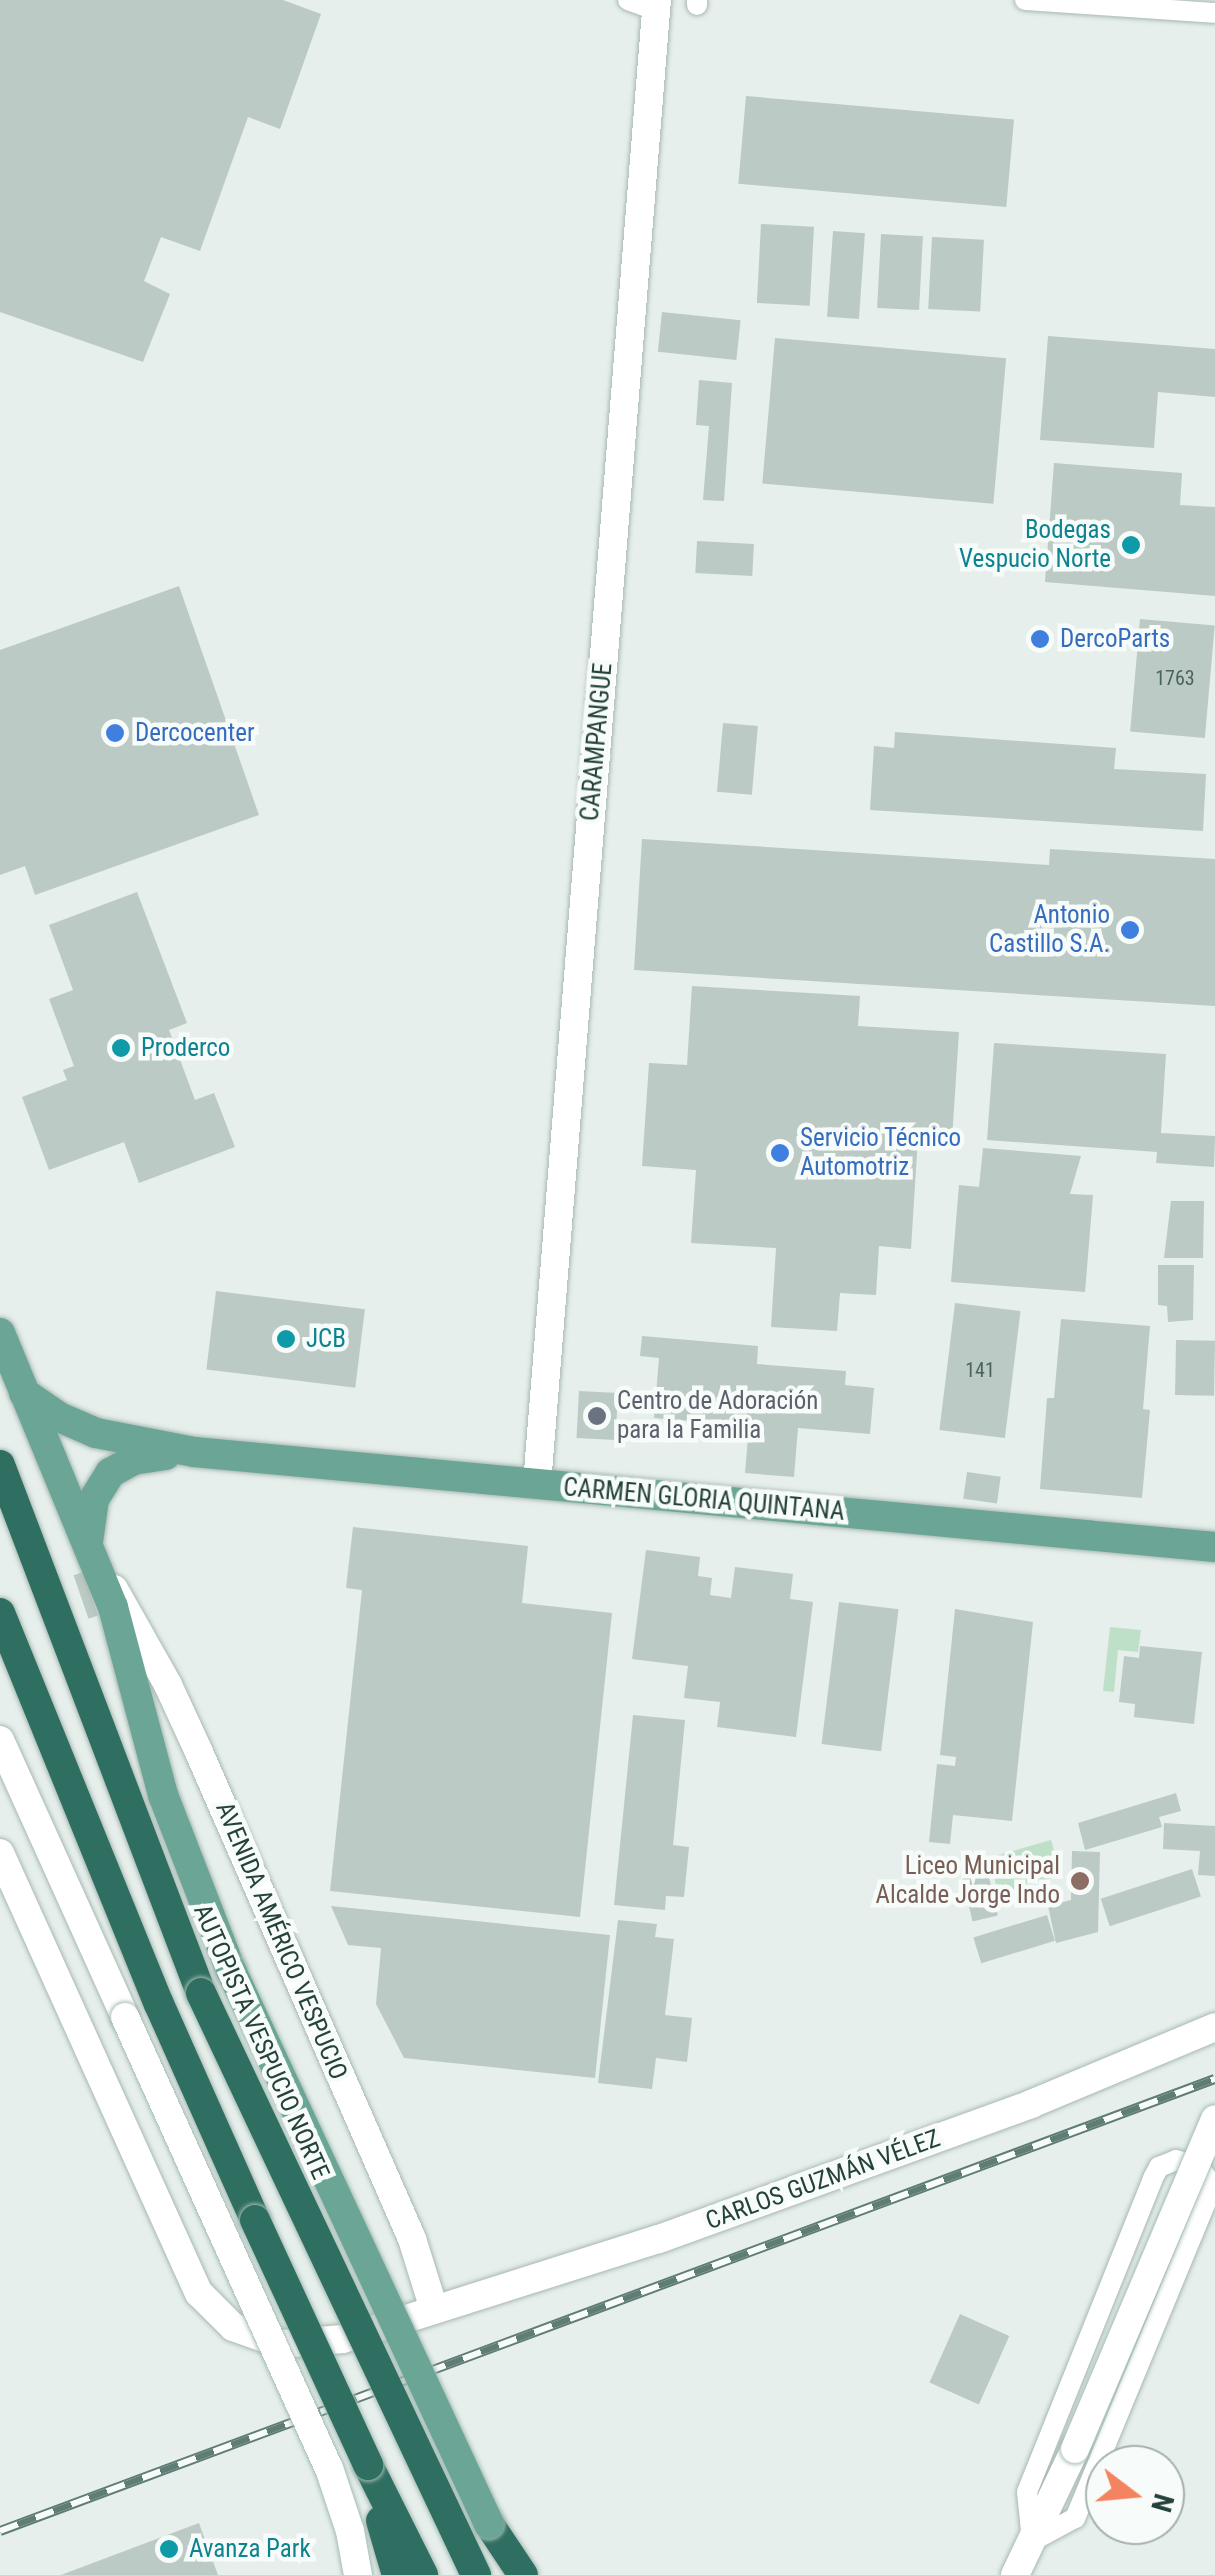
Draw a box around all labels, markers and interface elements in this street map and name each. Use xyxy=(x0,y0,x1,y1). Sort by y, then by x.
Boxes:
place label: Bodegas Vespucio Norte xyxy=(959,516,1111,575)
marker: Bodegas Vespucio Norte xyxy=(1120,534,1142,556)
place label: DercoParts xyxy=(1060,624,1170,654)
marker: DercoParts xyxy=(1029,628,1051,650)
street label: CARAMPANGUE xyxy=(575,662,619,822)
house number: 1763 xyxy=(1155,666,1195,690)
place label: Dercocenter xyxy=(135,718,255,748)
marker: Dercocenter xyxy=(104,722,126,744)
place label: Antonio Castillo S.A. xyxy=(989,901,1110,960)
marker: Antonio Castillo S.A. xyxy=(1119,919,1141,941)
place label: Proderco xyxy=(141,1033,230,1063)
marker: Proderco xyxy=(110,1037,132,1059)
place label: Servicio Técnico Automotriz xyxy=(800,1124,962,1183)
marker: Servicio Técnico Automotriz xyxy=(769,1142,791,1164)
place label: JCB xyxy=(306,1324,346,1354)
marker: JCB xyxy=(275,1328,297,1350)
house number: 141 xyxy=(965,1358,995,1382)
place label: Centro de Adoración para la Familia xyxy=(617,1387,818,1446)
marker: Centro de Adoración para la Familia xyxy=(586,1405,608,1427)
street label: CARMEN GLORIA QUINTANA xyxy=(562,1473,846,1527)
street label: AVENIDA AMÉRICO VESPUCIO xyxy=(209,1798,353,2084)
place label: Liceo Municipal Alcalde Jorge Indo xyxy=(876,1852,1060,1911)
marker: Liceo Municipal Alcalde Jorge Indo xyxy=(1069,1870,1091,1892)
street label: AUTOPISTA VESPUCIO NORTE xyxy=(187,1900,335,2184)
street label: CARLOS GUZMÁN VÉLEZ xyxy=(702,2124,944,2236)
north arrow xyxy=(1085,2445,1185,2545)
text: N xyxy=(1144,2490,1181,2516)
place label: Avanza Park xyxy=(189,2534,311,2564)
marker: Avanza Park xyxy=(158,2538,180,2560)

